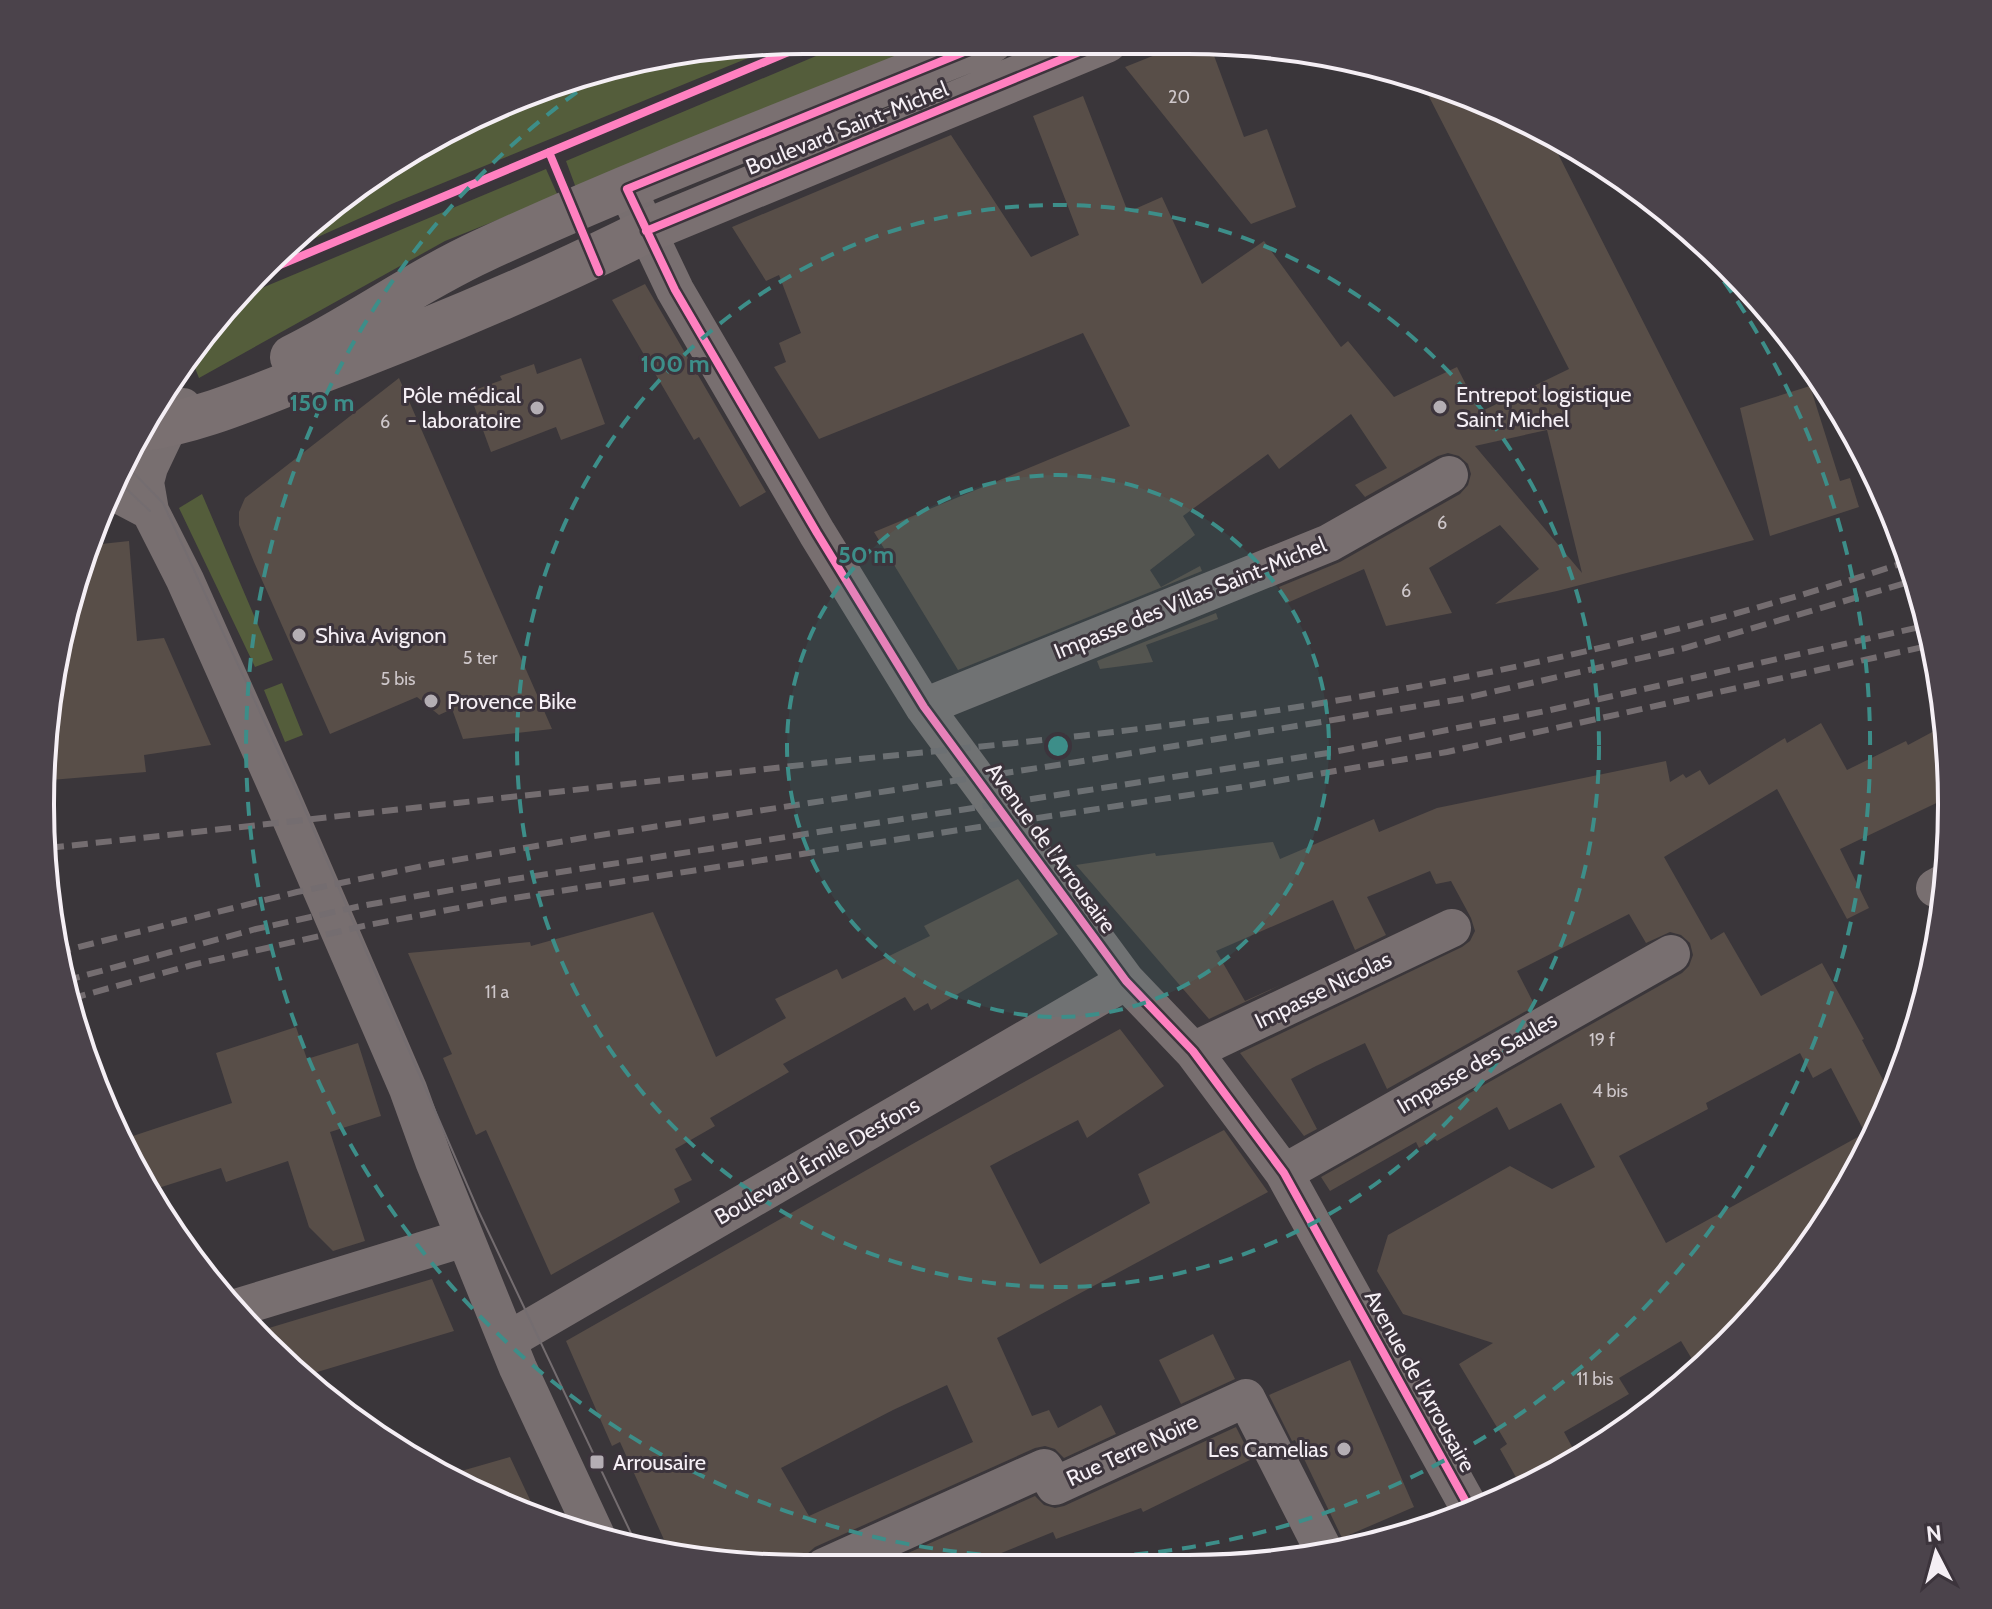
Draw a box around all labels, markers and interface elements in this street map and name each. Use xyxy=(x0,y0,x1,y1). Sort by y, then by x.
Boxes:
street label: Boulevard Saint-Michel xyxy=(742,75,953,181)
house number: 20 xyxy=(1168,86,1190,108)
text: 100 m xyxy=(640,349,710,378)
place label: Entrepot logistique Saint Michel xyxy=(1456,381,1631,433)
place label: Pôle médical - laboratoire xyxy=(402,382,522,434)
text: 150 m xyxy=(290,388,354,417)
marker: Entrepot logistique Saint Michel xyxy=(1431,398,1449,416)
marker: Pôle médical - laboratoire xyxy=(528,399,546,417)
house number: 6 xyxy=(380,411,390,433)
house number: 6 xyxy=(1437,512,1447,534)
street label: Impasse des Villas Saint-Michel xyxy=(1050,531,1331,665)
text: 50 m xyxy=(838,540,894,569)
house number: 6 xyxy=(1401,580,1411,602)
place label: Shiva Avignon xyxy=(315,622,446,649)
marker: Shiva Avignon xyxy=(290,626,308,644)
house number: 5 ter xyxy=(463,647,498,669)
house number: 5 bis xyxy=(380,668,416,690)
place label: Provence Bike xyxy=(447,688,577,715)
marker: Provence Bike xyxy=(422,692,440,710)
centre of rings xyxy=(1044,732,1072,760)
street label: Avenue de l'Arrousaire xyxy=(980,758,1122,938)
street label: Impasse Nicolas xyxy=(1250,945,1396,1035)
house number: 11 a xyxy=(485,981,510,1003)
street label: Impasse des Saules xyxy=(1392,1006,1562,1120)
house number: 19 f xyxy=(1589,1029,1615,1051)
house number: 4 bis xyxy=(1592,1080,1628,1102)
street label: Boulevard Émile Desfons xyxy=(710,1091,924,1231)
street label: Avenue de l'Arrousaire xyxy=(1359,1285,1481,1477)
house number: 11 bis xyxy=(1576,1368,1614,1390)
street label: Rue Terre Noire xyxy=(1062,1408,1202,1492)
place label: Les Camelias xyxy=(1208,1436,1328,1463)
marker: Les Camelias xyxy=(1335,1440,1353,1458)
place label: Arrousaire xyxy=(613,1449,706,1476)
marker: Arrousaire xyxy=(588,1453,606,1471)
north arrow xyxy=(1896,1513,1976,1593)
text: N xyxy=(1925,1519,1943,1548)

